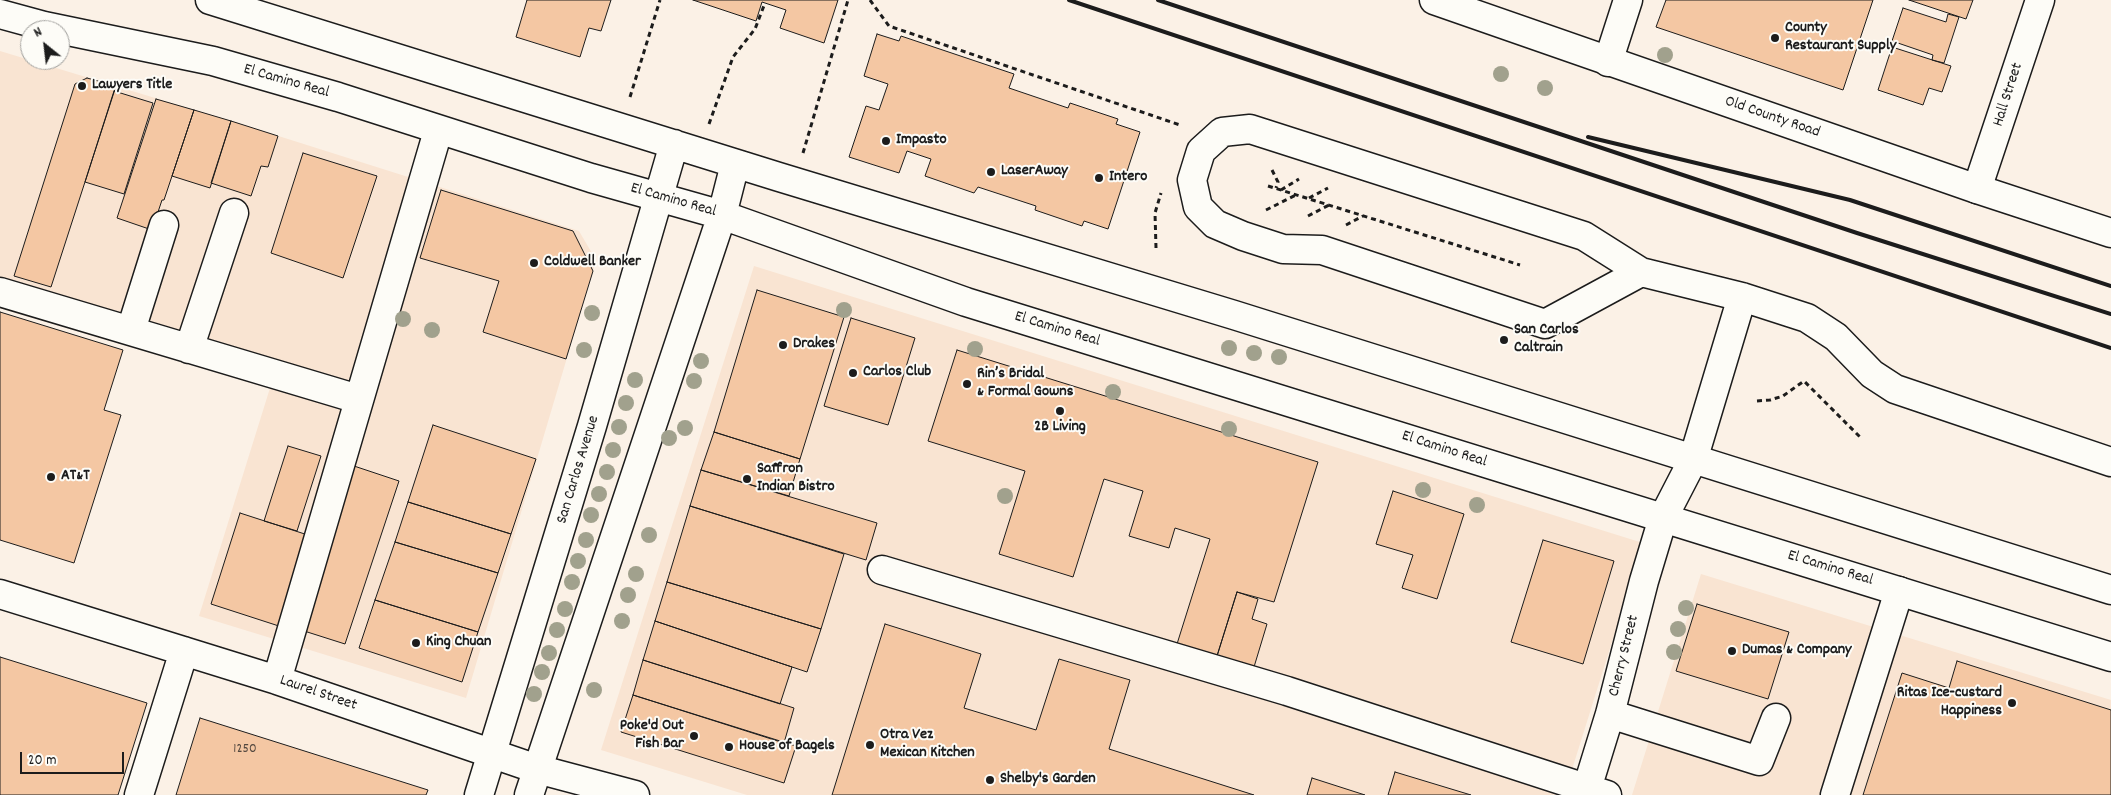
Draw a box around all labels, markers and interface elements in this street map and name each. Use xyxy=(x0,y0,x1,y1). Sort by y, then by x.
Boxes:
place label: County Restaurant Supply xyxy=(1785,19,1896,57)
north arrow xyxy=(20,20,70,70)
text: N xyxy=(30,22,46,43)
marker: County Restaurant Supply xyxy=(1769,32,1781,44)
street label: El Camino Real xyxy=(241,61,331,103)
street label: Hall Street xyxy=(1990,61,2028,129)
place label: Lawyers Title xyxy=(92,76,172,96)
marker: Lawyers Title xyxy=(76,80,88,92)
street label: Old County Road xyxy=(1722,93,1822,143)
place label: Impasto xyxy=(896,131,947,151)
marker: Impasto xyxy=(880,135,892,147)
place label: LaserAway xyxy=(1001,162,1068,182)
marker: LaserAway xyxy=(985,166,997,178)
place label: Intero xyxy=(1109,168,1147,188)
marker: Intero xyxy=(1093,172,1105,184)
street label: El Camino Real xyxy=(628,180,718,222)
place label: Coldwell Banker xyxy=(544,253,641,273)
marker: Coldwell Banker xyxy=(528,257,540,269)
street label: El Camino Real xyxy=(1012,308,1102,352)
place label: San Carlos Caltrain xyxy=(1514,321,1579,359)
marker: San Carlos Caltrain xyxy=(1498,334,1510,346)
place label: Drakes xyxy=(793,335,835,355)
marker: Drakes xyxy=(777,339,789,351)
place label: Carlos Club xyxy=(863,363,931,383)
place label: Rin’s Bridal & Formal Gowns xyxy=(977,365,1073,403)
marker: Carlos Club xyxy=(847,367,859,379)
marker: Rin’s Bridal & Formal Gowns xyxy=(961,378,973,390)
marker: 2B Living xyxy=(1054,405,1066,417)
street label: San Carlos Avenue xyxy=(553,414,605,526)
place label: 2B Living xyxy=(1034,418,1086,438)
street label: El Camino Real xyxy=(1399,427,1489,473)
place label: Saffron Indian Bistro xyxy=(757,460,835,498)
place label: AT&T xyxy=(61,467,90,487)
marker: AT&T xyxy=(45,471,57,483)
marker: Saffron Indian Bistro xyxy=(741,473,753,485)
street label: El Camino Real xyxy=(1785,547,1875,591)
street label: Cherry Street xyxy=(1606,613,1644,699)
place label: King Chuan xyxy=(426,633,491,653)
marker: King Chuan xyxy=(410,637,422,649)
place label: Dumas & Company xyxy=(1742,641,1852,661)
marker: Dumas & Company xyxy=(1726,645,1738,657)
street label: Laurel Street xyxy=(277,672,359,716)
place label: Ritas Ice-custard Happiness xyxy=(1897,684,2002,722)
marker: Ritas Ice-custard Happiness xyxy=(2006,697,2018,709)
place label: Poke'd Out Fish Bar xyxy=(620,717,684,755)
place label: Otra Vez Mexican Kitchen xyxy=(880,726,975,764)
marker: Poke'd Out Fish Bar xyxy=(688,730,700,742)
place label: House of Bagels xyxy=(739,737,835,757)
marker: Otra Vez Mexican Kitchen xyxy=(864,739,876,751)
marker: House of Bagels xyxy=(723,741,735,753)
scale bar xyxy=(22,742,126,774)
house number: 1250 xyxy=(233,742,257,758)
text: 20 m xyxy=(28,750,56,772)
place label: Shelby's Garden xyxy=(1000,770,1096,790)
marker: Shelby's Garden xyxy=(984,774,996,786)

